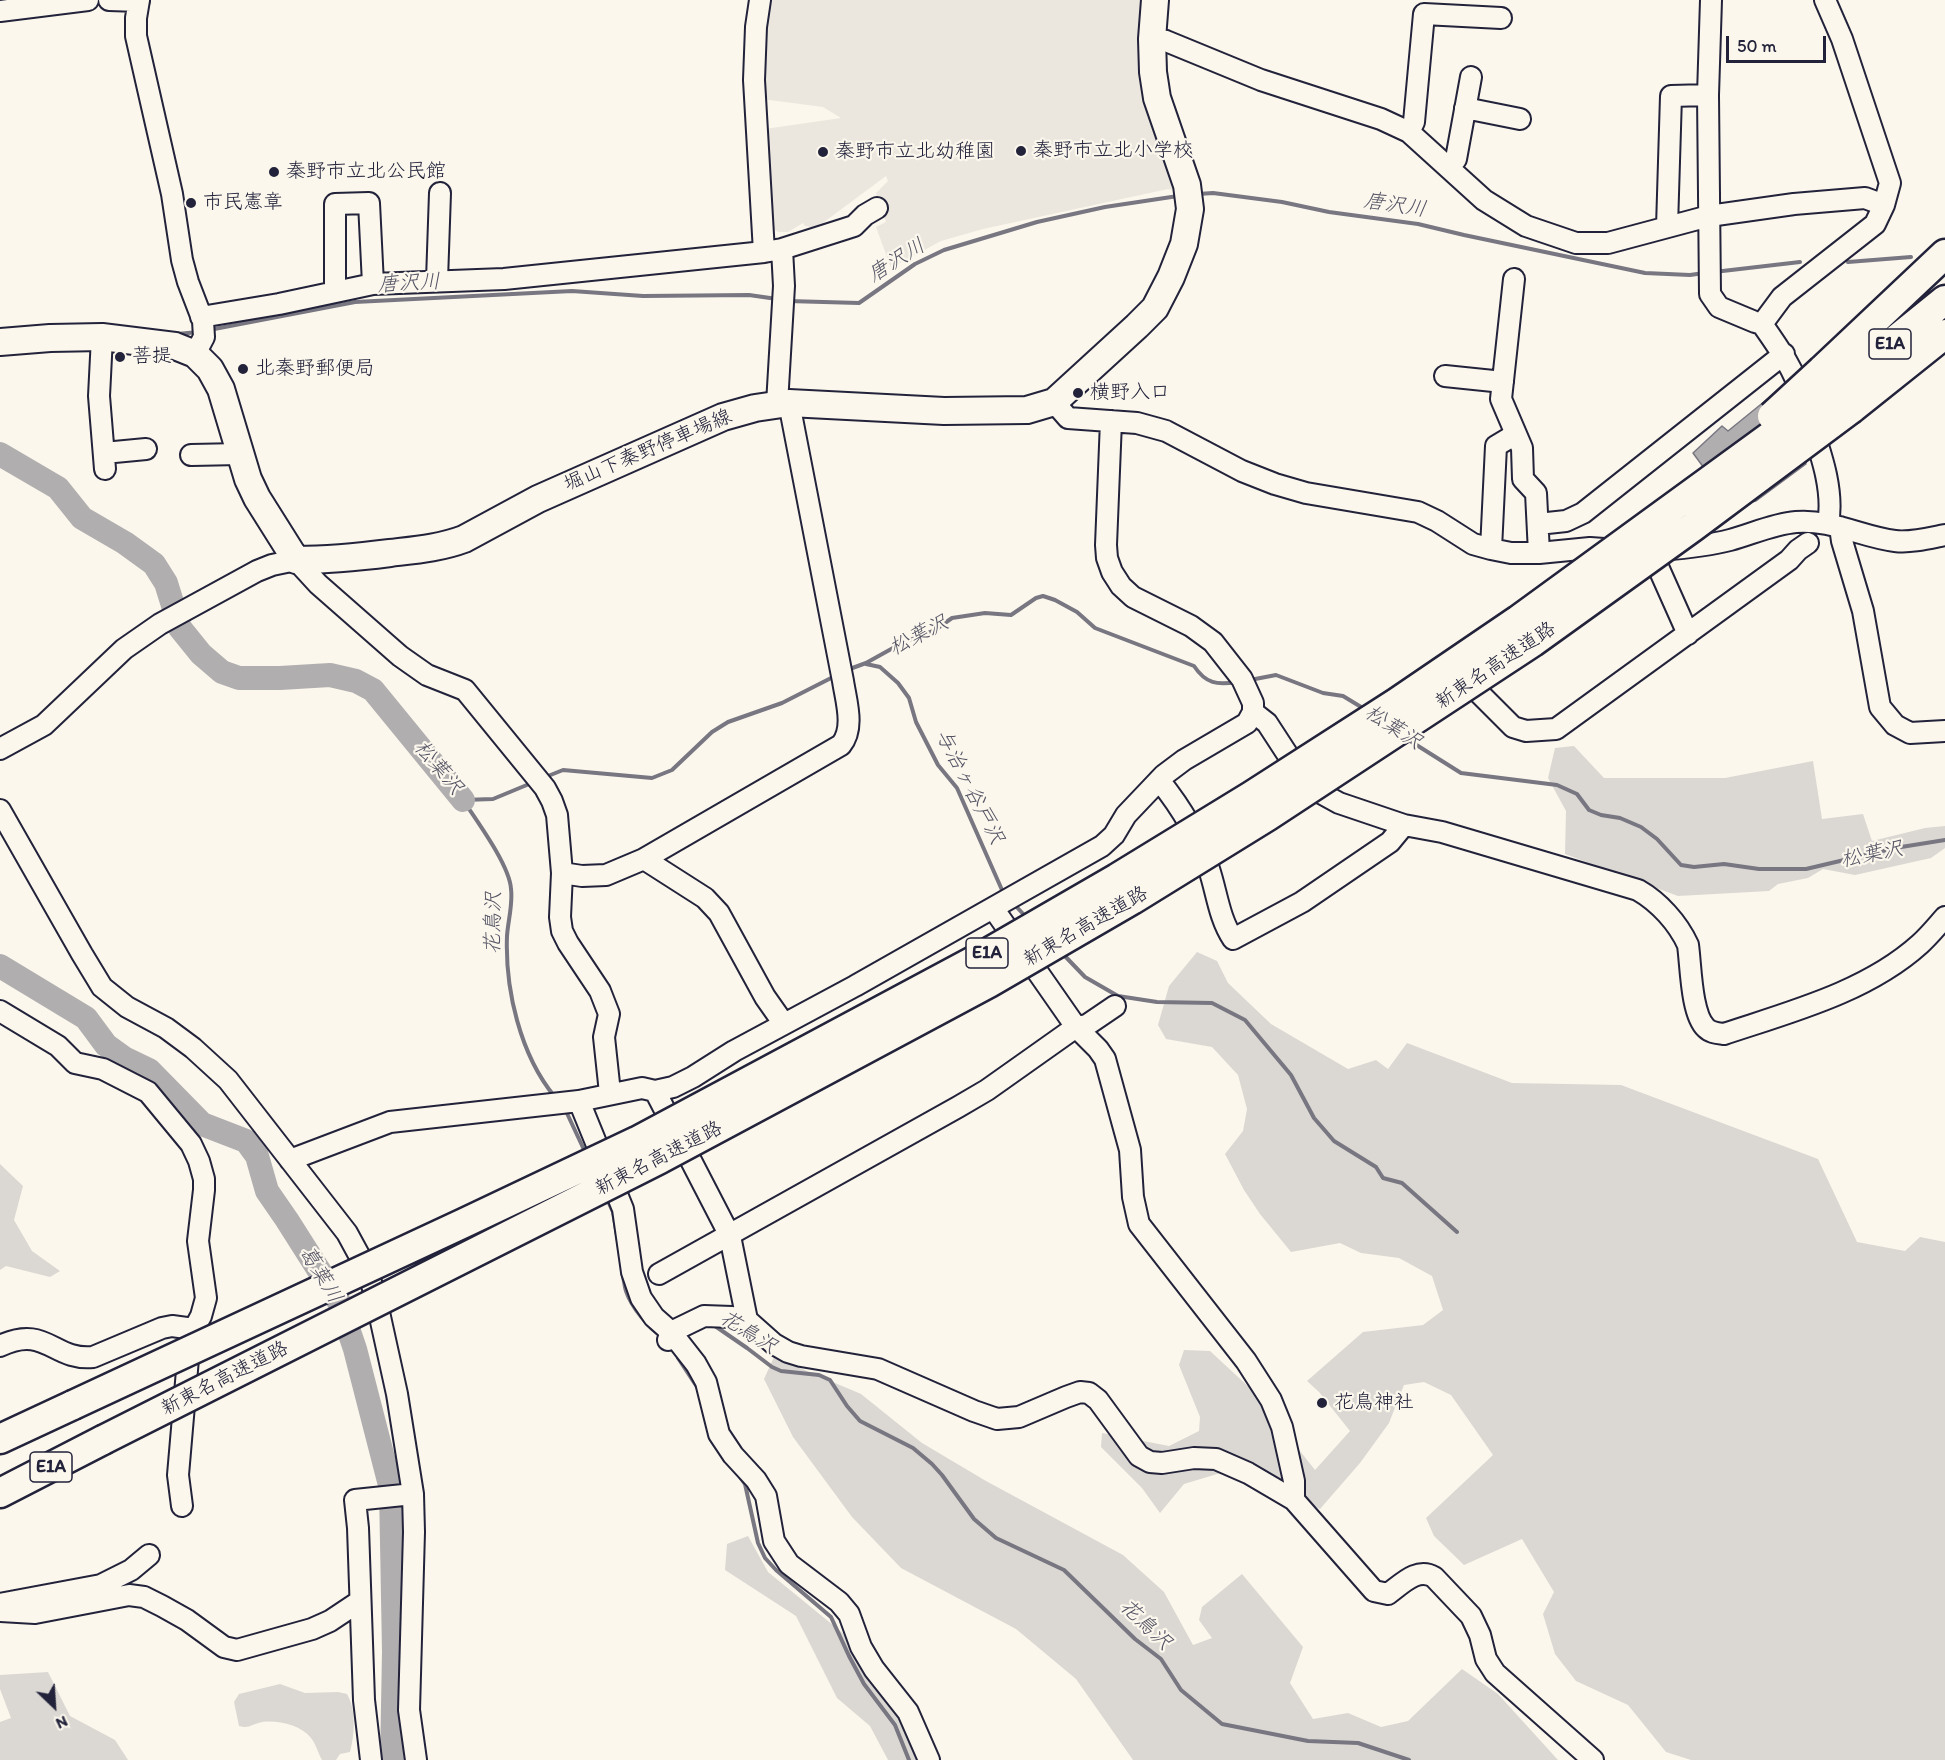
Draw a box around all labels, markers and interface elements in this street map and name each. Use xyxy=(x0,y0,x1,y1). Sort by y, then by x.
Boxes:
scale bar xyxy=(1729,24,1830,62)
text: 50 m xyxy=(1737,35,1777,57)
place label: 秦野市立北小学校 xyxy=(1033,139,1193,163)
place label: 秦野市立北幼稚園 xyxy=(835,140,995,164)
marker: 秦野市立北小学校 xyxy=(1014,144,1028,158)
marker: 秦野市立北幼稚園 xyxy=(816,145,830,159)
place label: 秦野市立北公民館 xyxy=(286,160,446,184)
marker: 秦野市立北公民館 xyxy=(267,165,281,179)
water label: 唐沢川 xyxy=(1362,189,1428,223)
place label: 市民憲章 xyxy=(203,191,283,215)
marker: 市民憲章 xyxy=(184,196,198,210)
water label: 唐沢川 xyxy=(864,234,930,288)
water label: 唐沢川 xyxy=(377,270,441,298)
road number: E1A xyxy=(1869,329,1911,359)
place label: 菩提 xyxy=(132,345,172,369)
marker: 菩提 xyxy=(113,350,127,364)
place label: 北秦野郵便局 xyxy=(255,357,375,381)
marker: 北秦野郵便局 xyxy=(236,362,250,376)
place label: 横野入口 xyxy=(1090,381,1170,405)
marker: 横野入口 xyxy=(1071,386,1085,400)
street label: 堀山下秦野停車場線 xyxy=(560,405,736,497)
water label: 松葉沢 xyxy=(885,610,953,662)
street label: 新東名高速道路 xyxy=(1431,617,1561,715)
water label: 松葉沢 xyxy=(1360,700,1426,756)
water label: 与治ヶ谷戸沢 xyxy=(929,725,1009,849)
water label: 松葉沢 xyxy=(408,736,468,800)
water label: 松葉沢 xyxy=(1839,837,1905,873)
street label: 新東名高速道路 xyxy=(1019,882,1153,972)
water label: 花鳥沢 xyxy=(481,891,507,955)
road number: E1A xyxy=(966,938,1008,968)
street label: 新東名高速道路 xyxy=(591,1117,727,1201)
water label: 葛葉川 xyxy=(293,1242,347,1308)
water label: 花鳥沢 xyxy=(715,1306,781,1360)
street label: 新東名高速道路 xyxy=(157,1337,293,1421)
place label: 花鳥神社 xyxy=(1334,1391,1414,1415)
marker: 花鳥神社 xyxy=(1315,1396,1329,1410)
road number: E1A xyxy=(30,1452,72,1482)
water label: 花鳥沢 xyxy=(1114,1594,1176,1656)
north arrow xyxy=(24,1676,84,1736)
text: N xyxy=(53,1712,71,1734)

